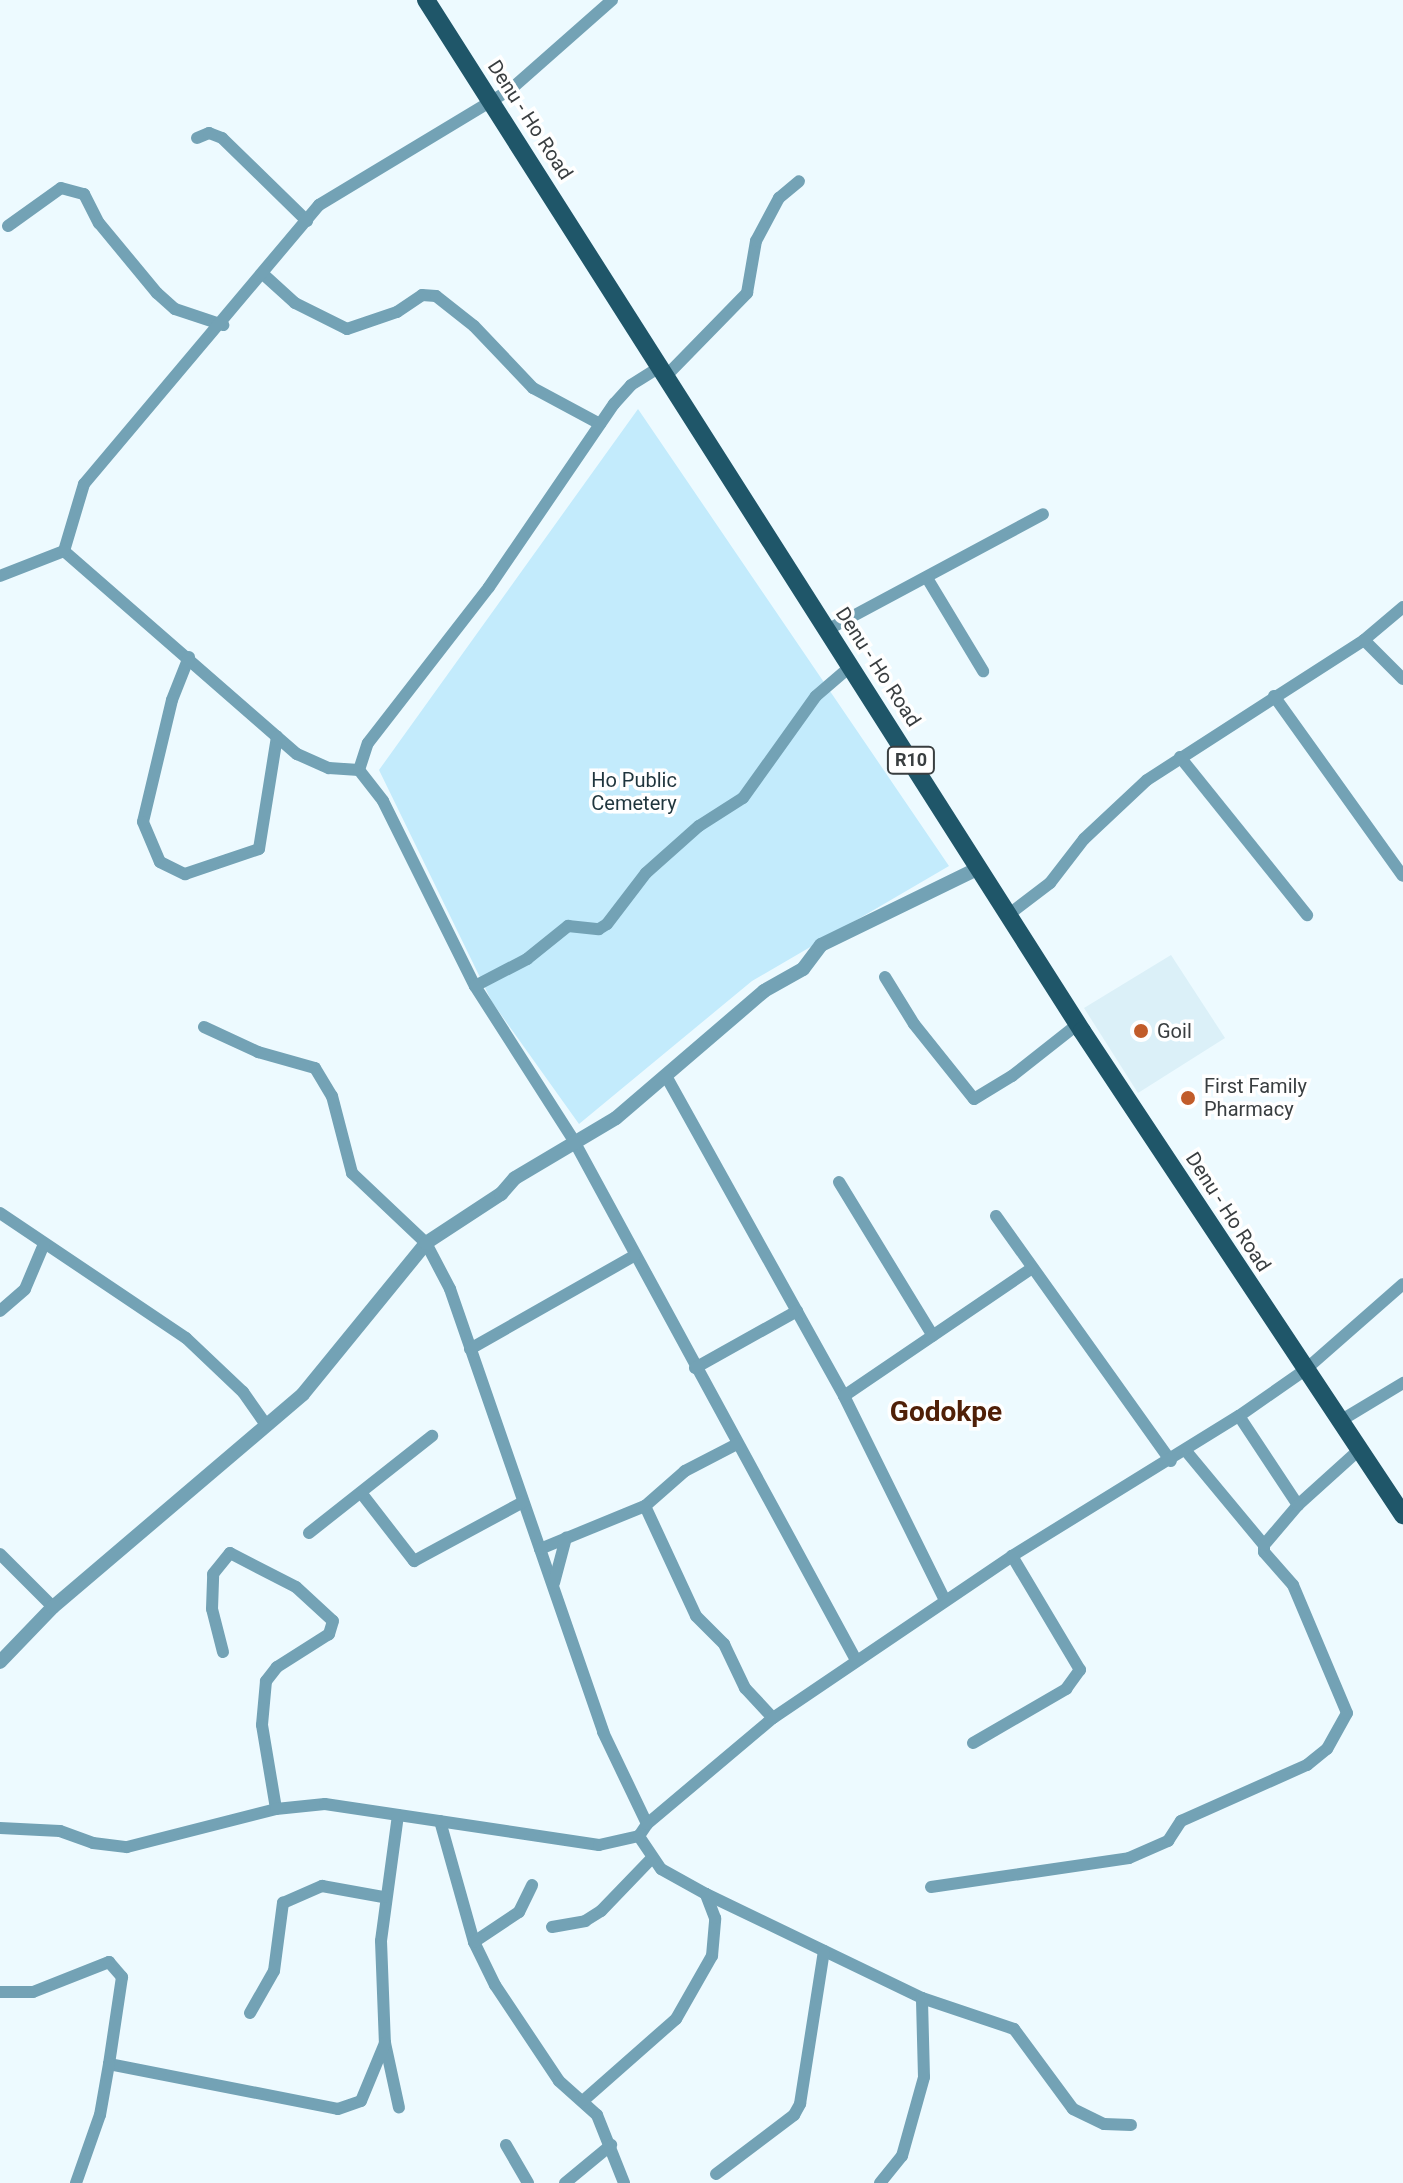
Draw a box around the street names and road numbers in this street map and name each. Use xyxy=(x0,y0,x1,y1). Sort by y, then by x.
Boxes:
street label: Denu - Ho Road xyxy=(482,56,578,184)
street label: Denu - Ho Road xyxy=(830,603,926,731)
road number: R10 xyxy=(885,746,937,774)
street label: Denu - Ho Road xyxy=(1180,1148,1276,1276)

